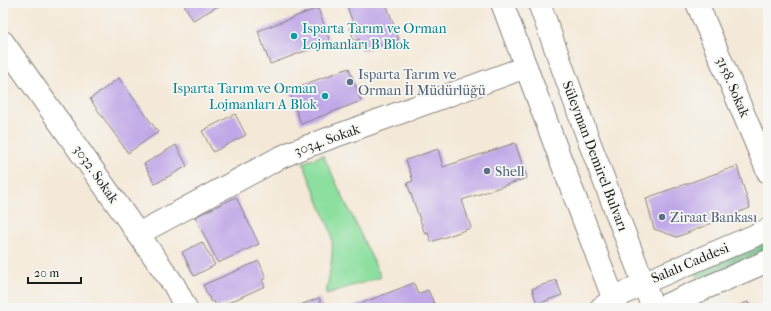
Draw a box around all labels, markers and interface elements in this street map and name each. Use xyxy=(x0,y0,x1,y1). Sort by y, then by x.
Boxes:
place label: Isparta Tarım ve Orman Lojmanları B Blok xyxy=(302,20,447,53)
marker: Isparta Tarım ve Orman Lojmanları B Blok xyxy=(289,31,299,41)
street label: 3158. Sokak xyxy=(713,54,754,121)
place label: Isparta Tarım ve Orman İl Müdürlüğü xyxy=(358,66,486,99)
marker: Isparta Tarım ve Orman İl Müdürlüğü xyxy=(345,77,355,87)
street label: Süleyman Demirel Bulvarı xyxy=(559,79,631,233)
place label: Isparta Tarım ve Orman Lojmanları A Blok xyxy=(172,80,318,113)
marker: Isparta Tarım ve Orman Lojmanları A Blok xyxy=(320,91,330,101)
street label: 3034. Sokak xyxy=(292,120,363,160)
street label: 3032. Sokak xyxy=(70,142,123,207)
place label: Shell xyxy=(495,163,525,180)
marker: Shell xyxy=(482,166,492,176)
place label: Ziraat Bankası xyxy=(670,209,757,226)
marker: Ziraat Bankası xyxy=(657,212,667,222)
street label: Salalı Caddesi xyxy=(649,239,731,287)
scale bar xyxy=(28,259,81,285)
text: 20 m xyxy=(34,266,59,280)

